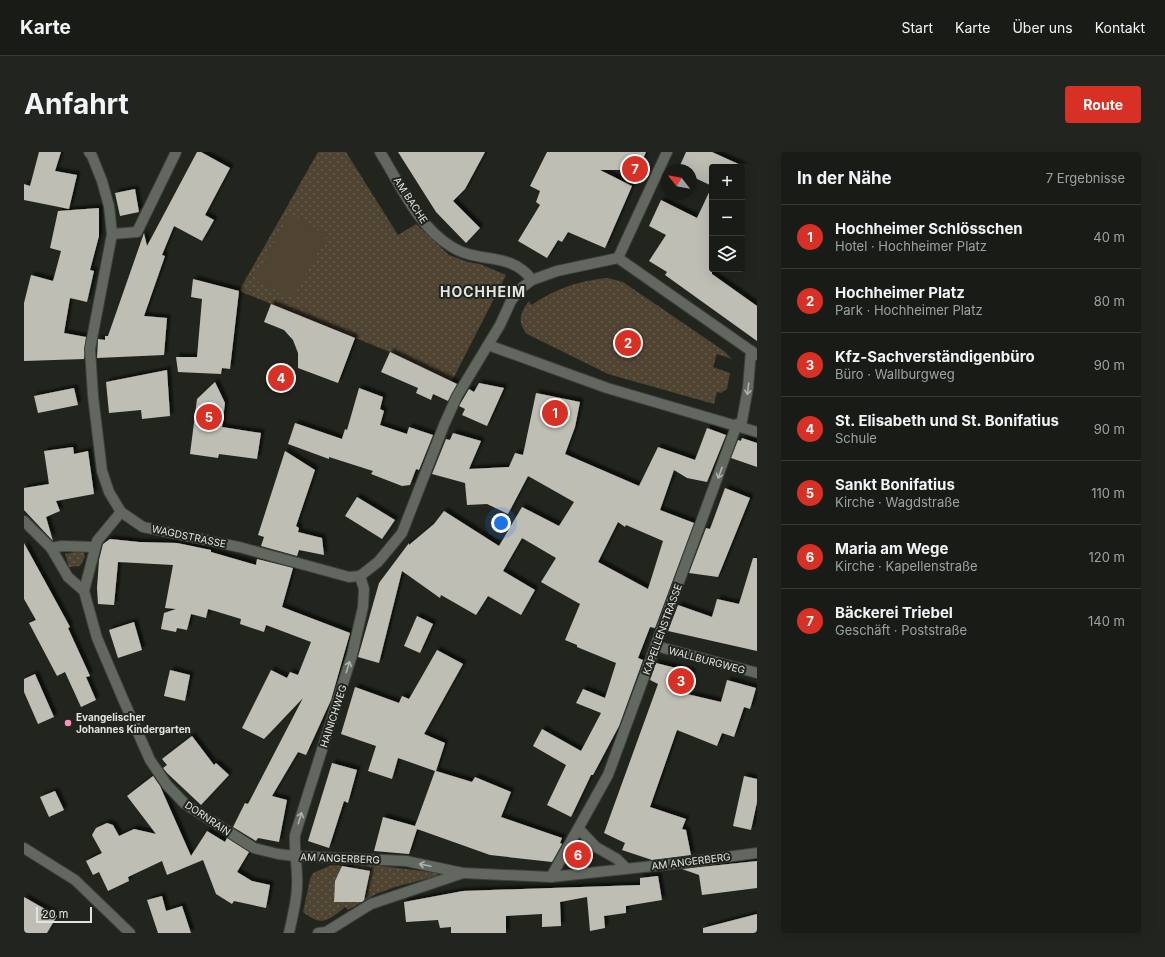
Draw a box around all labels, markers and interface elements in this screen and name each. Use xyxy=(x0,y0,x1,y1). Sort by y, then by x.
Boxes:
text: Karte xyxy=(20,16,71,39)
text: Start xyxy=(901,19,933,36)
text: Karte xyxy=(955,19,990,36)
text: Über uns xyxy=(1012,19,1073,36)
text: Kontakt xyxy=(1095,19,1145,36)
button: Route xyxy=(1065,86,1141,123)
text: Anfahrt xyxy=(24,87,129,121)
pin: 7 xyxy=(622,154,648,184)
north arrow xyxy=(661,164,697,200)
map controls xyxy=(709,164,745,272)
button: + xyxy=(709,164,745,200)
text: In der Nähe xyxy=(797,168,892,188)
text: 7 Ergebnisse xyxy=(1046,170,1125,186)
street label: AM BACHE xyxy=(392,175,430,225)
button: − xyxy=(709,200,745,236)
text: Hochheimer Schlösschen xyxy=(835,219,1023,238)
text: 1 xyxy=(807,229,813,245)
text: 40 m xyxy=(1093,229,1125,245)
button: layers xyxy=(709,236,745,272)
text: Hotel · Hochheimer Platz xyxy=(835,238,987,254)
district label: HOCHHEIM xyxy=(440,283,526,300)
text: Hochheimer Platz xyxy=(835,283,965,302)
text: 2 xyxy=(806,293,814,309)
text: 80 m xyxy=(1094,293,1125,309)
text: Park · Hochheimer Platz xyxy=(835,302,983,318)
pin: 2 xyxy=(615,328,641,358)
text: Kfz-Sachverständigenbüro xyxy=(835,347,1035,366)
text: 3 xyxy=(806,357,814,373)
text: 90 m xyxy=(1094,357,1125,373)
pin: 4 xyxy=(268,363,294,393)
text: Büro · Wallburgweg xyxy=(835,366,955,382)
one-way arrow xyxy=(744,382,752,395)
pin: 1 xyxy=(542,398,568,428)
pin: 5 xyxy=(196,402,222,432)
text: St. Elisabeth und St. Bonifatius xyxy=(835,411,1059,430)
text: 4 xyxy=(806,421,814,437)
text: 90 m xyxy=(1094,421,1125,437)
text: Schule xyxy=(835,430,877,446)
one-way arrow xyxy=(715,466,723,478)
text: Sankt Bonifatius xyxy=(835,475,955,494)
text: 5 xyxy=(806,485,814,501)
text: 110 m xyxy=(1091,485,1125,501)
text: Kirche · Wagdstraße xyxy=(835,494,960,510)
your location xyxy=(491,513,511,533)
street label: WAGDSTRASSE xyxy=(151,522,227,550)
text: Maria am Wege xyxy=(835,539,948,558)
text: 6 xyxy=(806,549,814,565)
text: 120 m xyxy=(1089,549,1125,565)
text: Kirche · Kapellenstraße xyxy=(835,558,978,574)
street label: KAPELLENSTRASSE xyxy=(640,582,684,676)
text: Bäckerei Triebel xyxy=(835,603,953,622)
text: 7 xyxy=(806,613,814,629)
text: 140 m xyxy=(1088,613,1125,629)
text: Geschäft · Poststraße xyxy=(835,622,967,638)
street label: WALLBURGWEG xyxy=(667,644,747,676)
one-way arrow xyxy=(345,661,352,674)
pin: 3 xyxy=(668,666,694,696)
street label: HAINICHWEG xyxy=(317,683,349,749)
place label: Evangelischer Johannes Kindergarten xyxy=(76,711,191,736)
marker: Evangelischer Johannes Kindergarten xyxy=(63,718,73,728)
street label: DORNRAIN xyxy=(183,798,233,838)
one-way arrow xyxy=(297,812,305,824)
pin: 6 xyxy=(565,840,591,870)
street label: AM ANGERBERG xyxy=(651,850,731,872)
street label: AM ANGERBERG xyxy=(300,851,380,865)
one-way arrow xyxy=(419,861,432,869)
scale bar xyxy=(36,905,92,924)
text: 20 m xyxy=(42,907,68,921)

